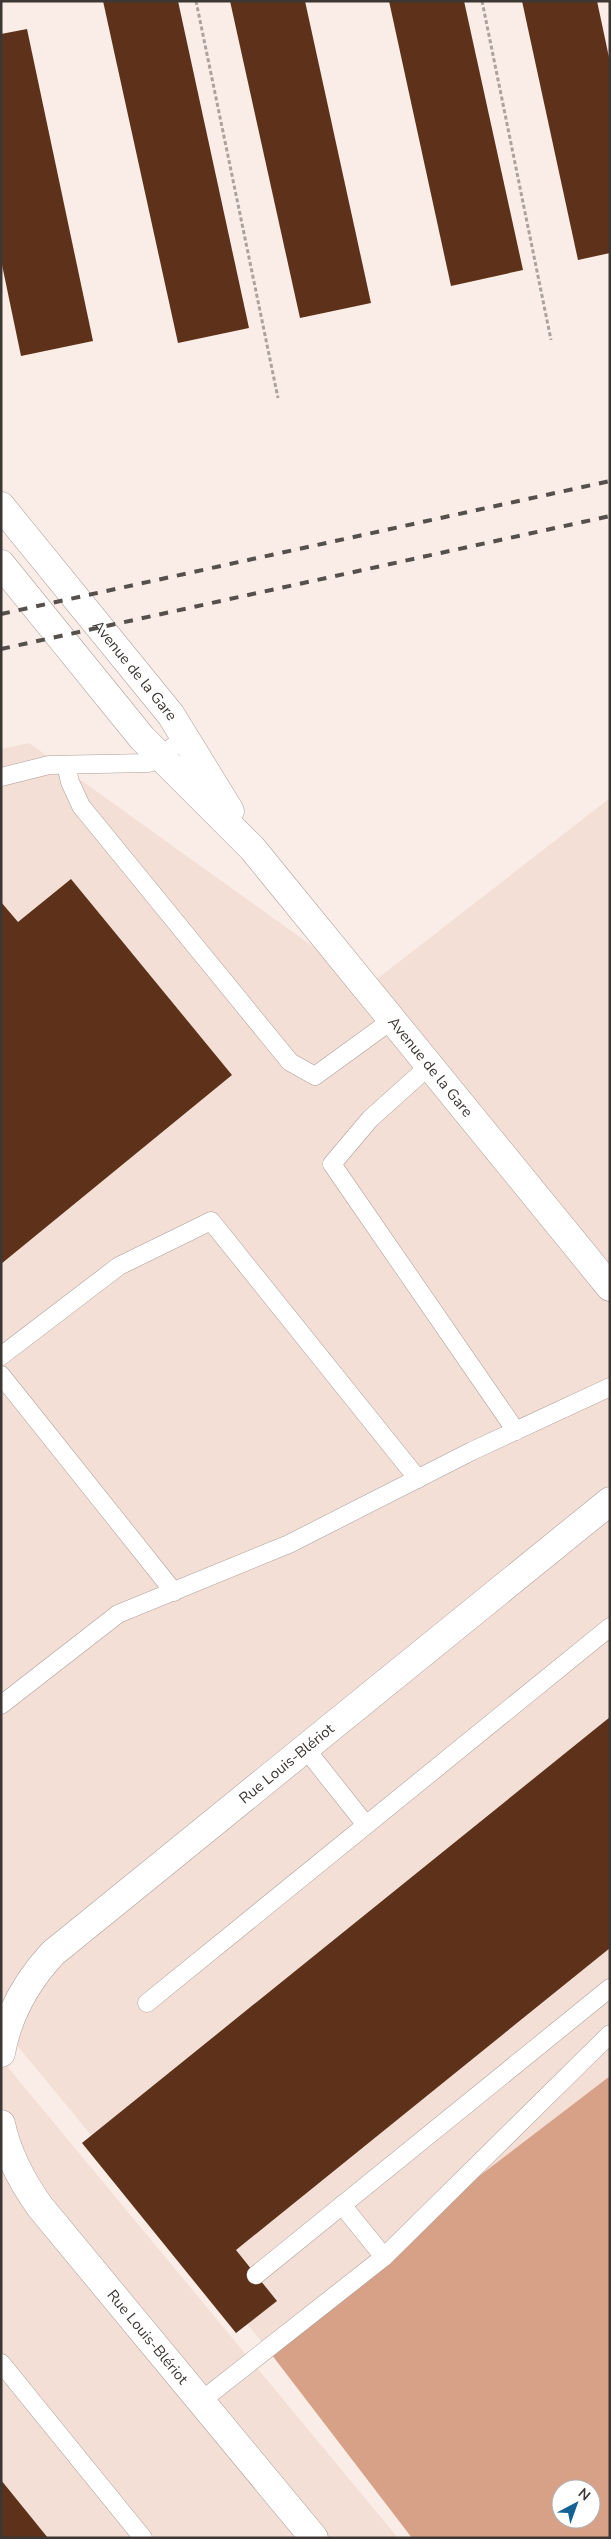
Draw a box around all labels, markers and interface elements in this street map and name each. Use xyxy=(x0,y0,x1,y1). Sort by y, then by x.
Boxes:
street label: Avenue de la Gare xyxy=(88,616,182,724)
street label: Avenue de la Gare xyxy=(384,1013,477,1121)
street label: Rue Louis-Blériot xyxy=(235,1718,339,1808)
street label: Rue Louis-Blériot xyxy=(103,2285,193,2389)
north arrow xyxy=(551,2479,601,2529)
text: N xyxy=(574,2484,594,2505)

